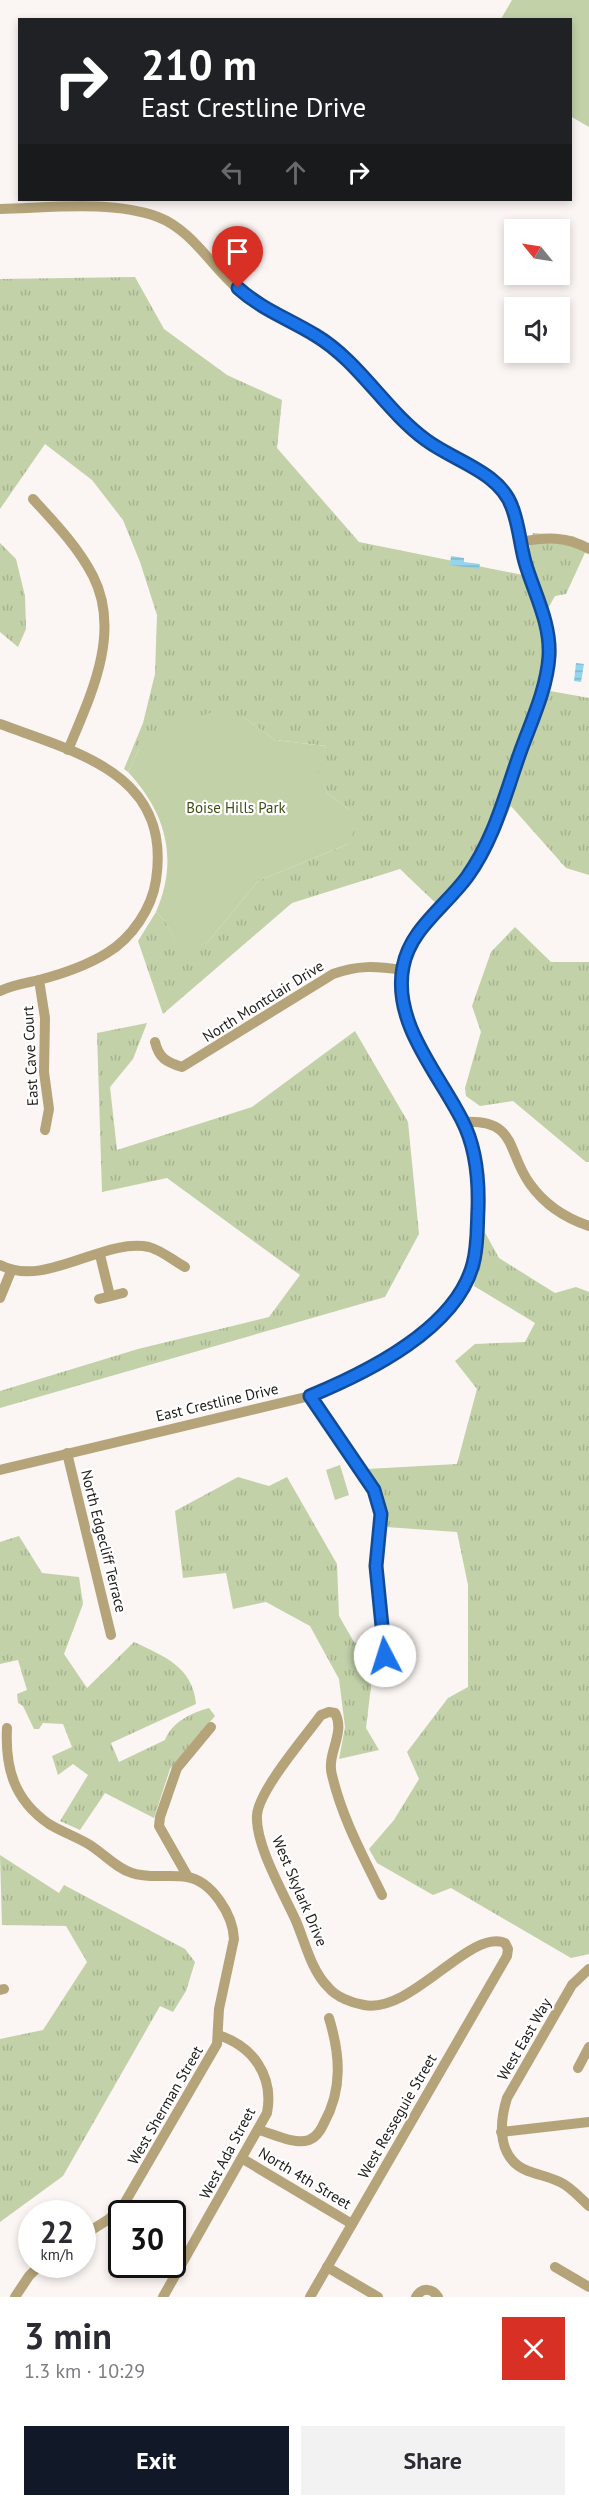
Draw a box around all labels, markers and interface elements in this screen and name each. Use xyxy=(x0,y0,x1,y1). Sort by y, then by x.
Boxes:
text: 210 m xyxy=(141,37,257,92)
icon: right xyxy=(42,42,120,120)
text: East Crestline Drive xyxy=(141,90,366,124)
icon: left xyxy=(216,156,249,189)
icon: ahead xyxy=(279,156,312,189)
icon: right xyxy=(342,156,375,189)
north arrow xyxy=(504,219,570,285)
map controls xyxy=(504,219,570,363)
pin xyxy=(212,226,263,288)
icon: arrive xyxy=(221,235,254,268)
button: sound xyxy=(504,297,570,363)
park label: Boise Hills Park xyxy=(186,798,287,817)
street label: North Montclair Drive xyxy=(199,956,327,1046)
street label: East Cave Court xyxy=(18,1006,42,1106)
street label: East Crestline Drive xyxy=(154,1379,280,1425)
street label: North Edgecliff Terrace xyxy=(77,1468,131,1614)
position arrow xyxy=(353,1624,417,1688)
street label: West Skylark Drive xyxy=(268,1833,332,1949)
street label: West East Way xyxy=(493,1995,555,2083)
street label: West Sherman Street xyxy=(123,2042,207,2168)
street label: West Resseguie Street xyxy=(354,2050,440,2182)
street label: West Ada Street xyxy=(195,2104,259,2202)
street label: North 4th Street xyxy=(255,2143,355,2213)
speed limit sign: 30 xyxy=(108,2200,186,2278)
text: 22 xyxy=(40,2212,74,2251)
text: km/h xyxy=(41,2245,73,2264)
text: 3 min xyxy=(24,2312,112,2359)
button: close xyxy=(502,2317,565,2380)
text: 1.3 km · 10:29 xyxy=(24,2358,145,2384)
button: Exit xyxy=(24,2426,289,2495)
button: Share xyxy=(301,2426,565,2495)

